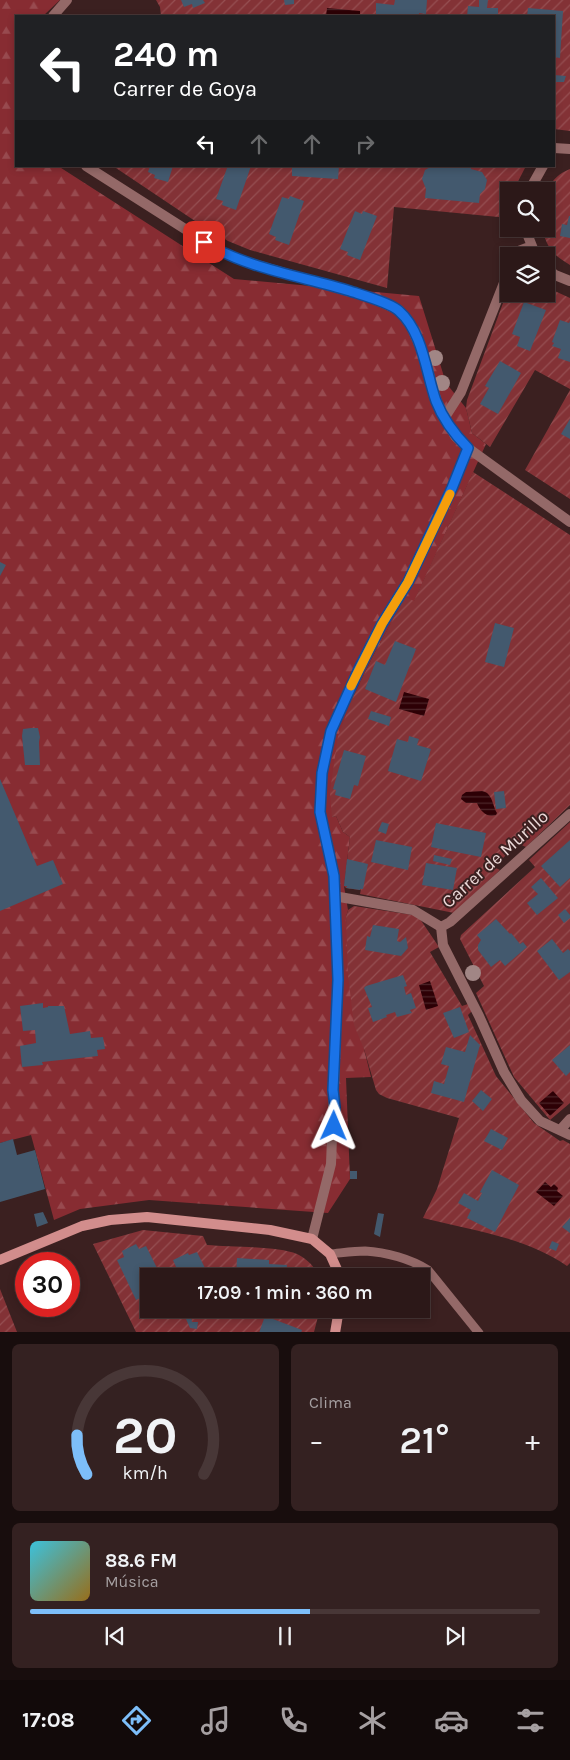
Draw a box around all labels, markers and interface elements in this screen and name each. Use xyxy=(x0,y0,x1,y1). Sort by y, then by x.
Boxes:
text: 240 m xyxy=(113,34,219,75)
icon: left xyxy=(30,35,95,100)
text: Carrer de Goya xyxy=(113,76,257,102)
icon: left xyxy=(192,130,220,158)
icon: ahead xyxy=(245,130,273,158)
icon: ahead xyxy=(298,130,326,158)
icon: right xyxy=(351,130,379,158)
map controls xyxy=(500,182,555,302)
button: search xyxy=(500,182,555,237)
pin xyxy=(183,221,225,263)
icon: arrive xyxy=(190,228,218,256)
button: layers xyxy=(500,247,555,302)
street label: Carrer de Murillo xyxy=(437,805,553,913)
position arrow xyxy=(307,1099,359,1151)
speed limit sign: 30 xyxy=(15,1252,80,1317)
text: 17:09 · 1 min · 360 m xyxy=(197,1282,373,1304)
text: Clima xyxy=(309,1393,352,1412)
text: 20 xyxy=(113,1405,178,1466)
text: 21° xyxy=(399,1418,450,1463)
text: − xyxy=(309,1424,324,1457)
text: + xyxy=(525,1424,540,1457)
text: km/h xyxy=(123,1463,168,1484)
text: 88.6 FM xyxy=(105,1550,177,1572)
text: Música xyxy=(105,1572,158,1591)
icon: previous xyxy=(101,1622,129,1650)
icon: pause xyxy=(271,1622,299,1650)
icon: next xyxy=(441,1622,469,1650)
icon: directions xyxy=(119,1703,154,1738)
icon: music xyxy=(198,1703,233,1738)
icon: phone xyxy=(276,1703,311,1738)
icon: climate xyxy=(355,1703,390,1738)
icon: car xyxy=(434,1703,469,1738)
icon: filters xyxy=(513,1703,548,1738)
text: 17:08 xyxy=(22,1707,75,1733)

